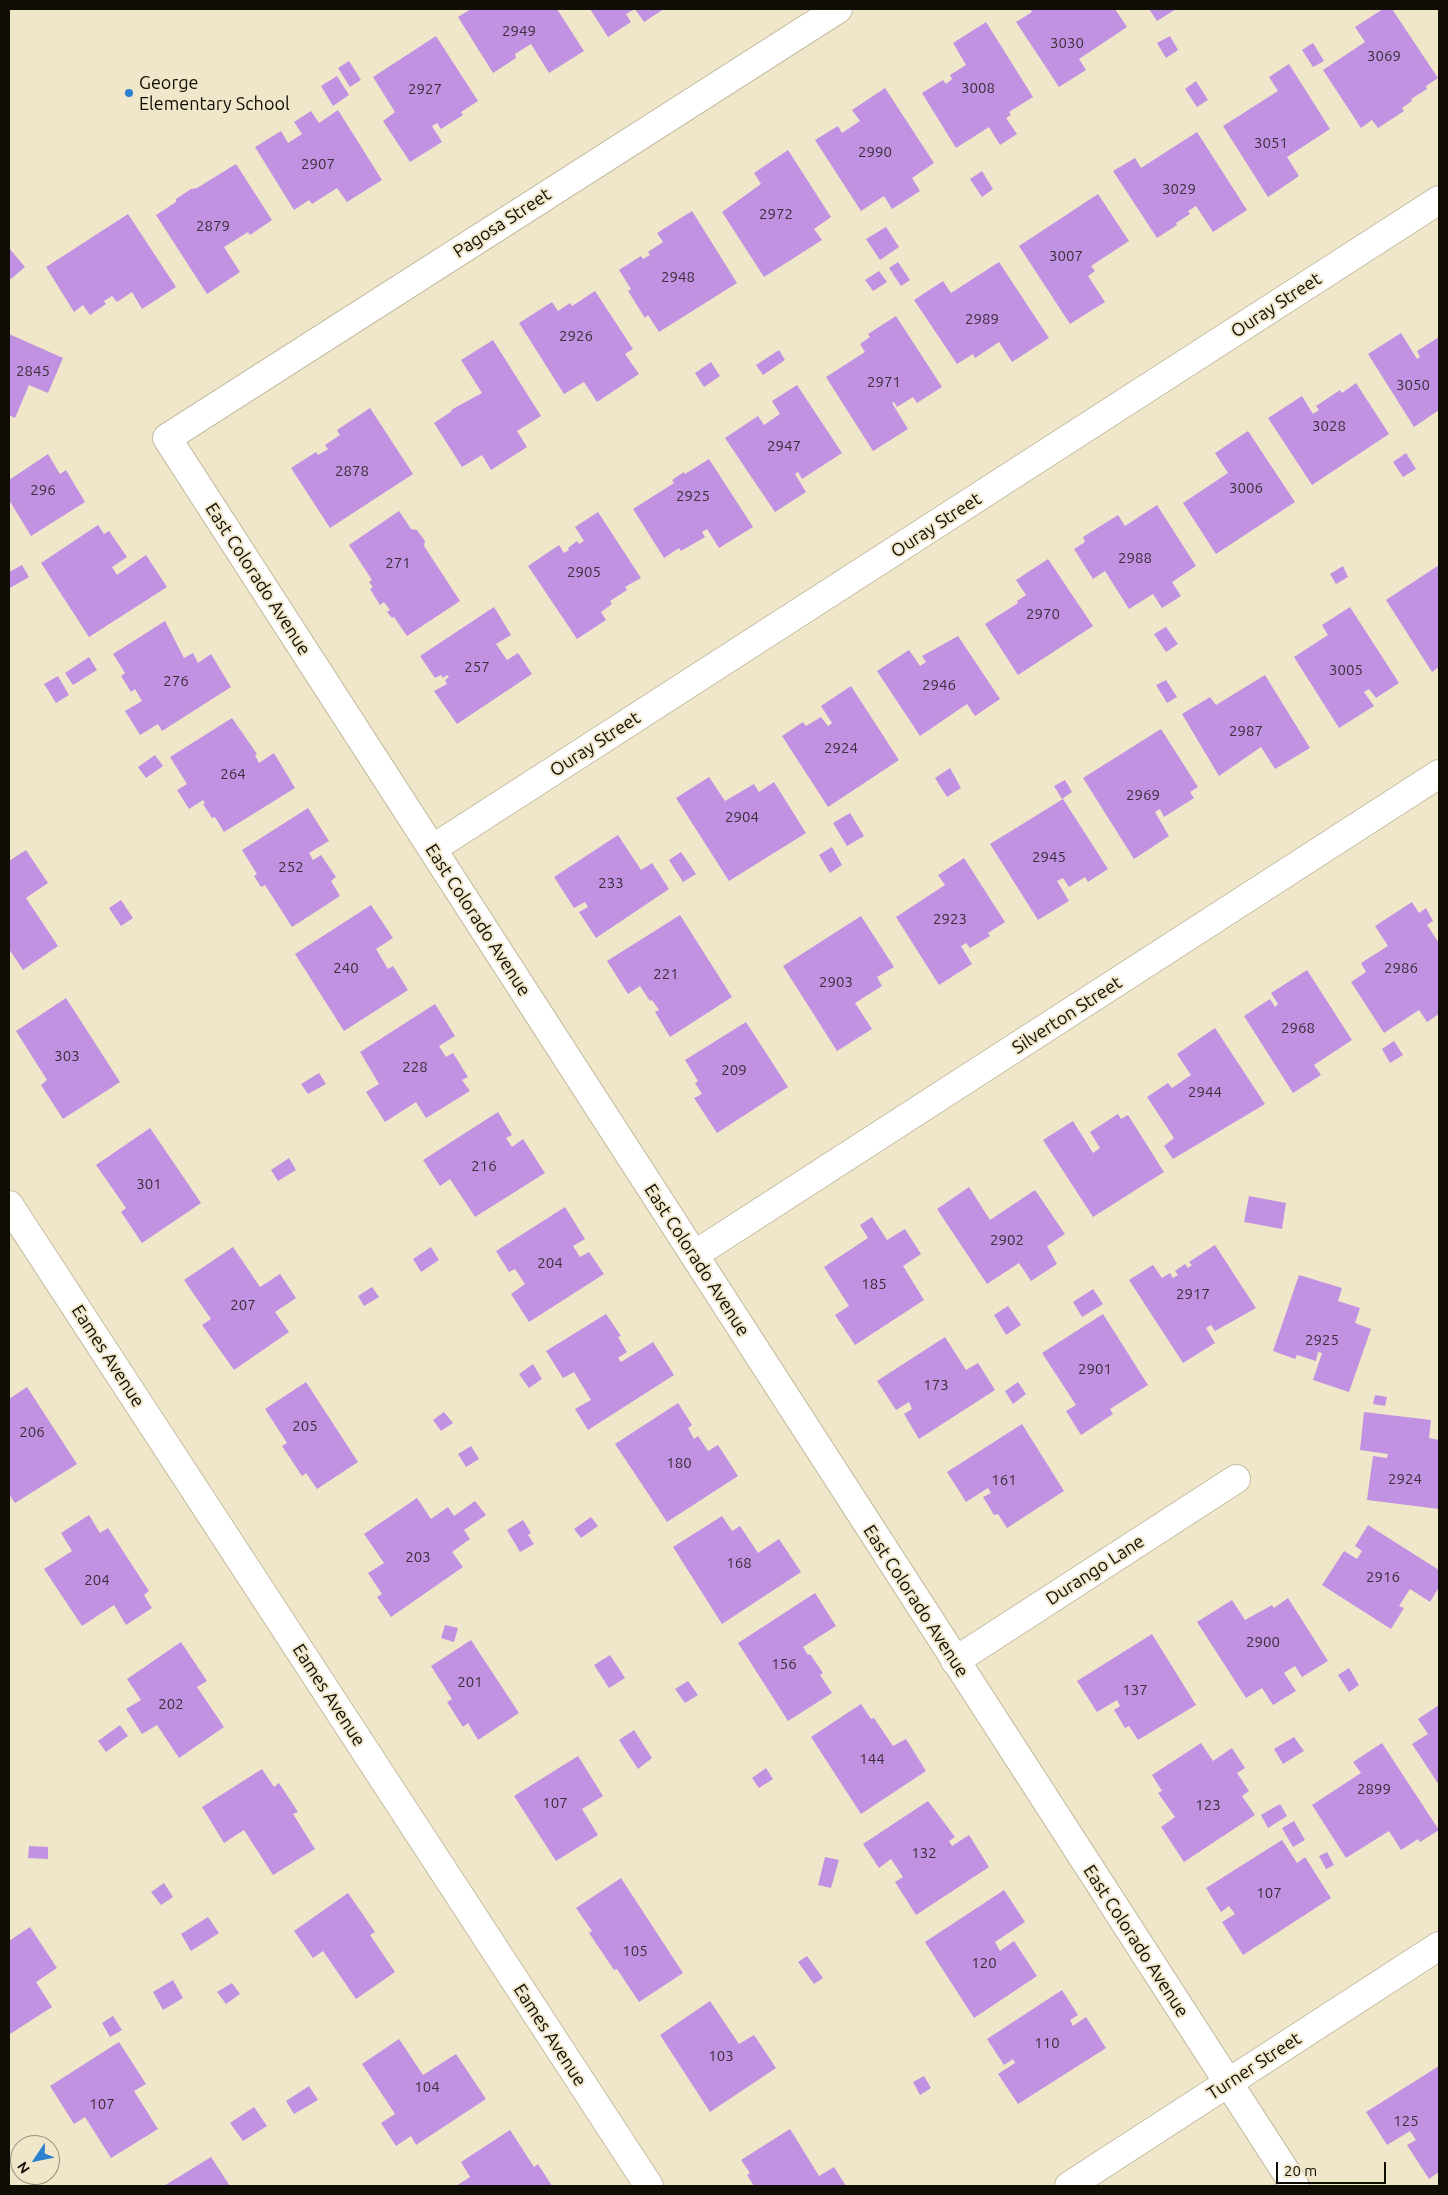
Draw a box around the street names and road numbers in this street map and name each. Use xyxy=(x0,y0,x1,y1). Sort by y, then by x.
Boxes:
street label: Pagosa Street xyxy=(449,183,555,263)
street label: Ouray Street xyxy=(1227,268,1325,342)
street label: Ouray Street xyxy=(887,488,985,562)
street label: East Colorado Avenue xyxy=(201,499,315,659)
street label: Ouray Street xyxy=(546,707,644,781)
street label: East Colorado Avenue xyxy=(421,840,535,1000)
street label: Silverton Street xyxy=(1008,972,1126,1058)
street label: East Colorado Avenue xyxy=(640,1180,754,1340)
street label: Eames Avenue xyxy=(67,1301,149,1411)
street label: East Colorado Avenue xyxy=(859,1521,973,1681)
street label: Durango Lane xyxy=(1042,1530,1148,1610)
street label: Eames Avenue xyxy=(288,1640,370,1750)
street label: East Colorado Avenue xyxy=(1079,1861,1193,2021)
street label: Eames Avenue xyxy=(509,1980,591,2090)
street label: Turner Street xyxy=(1203,2028,1305,2104)

